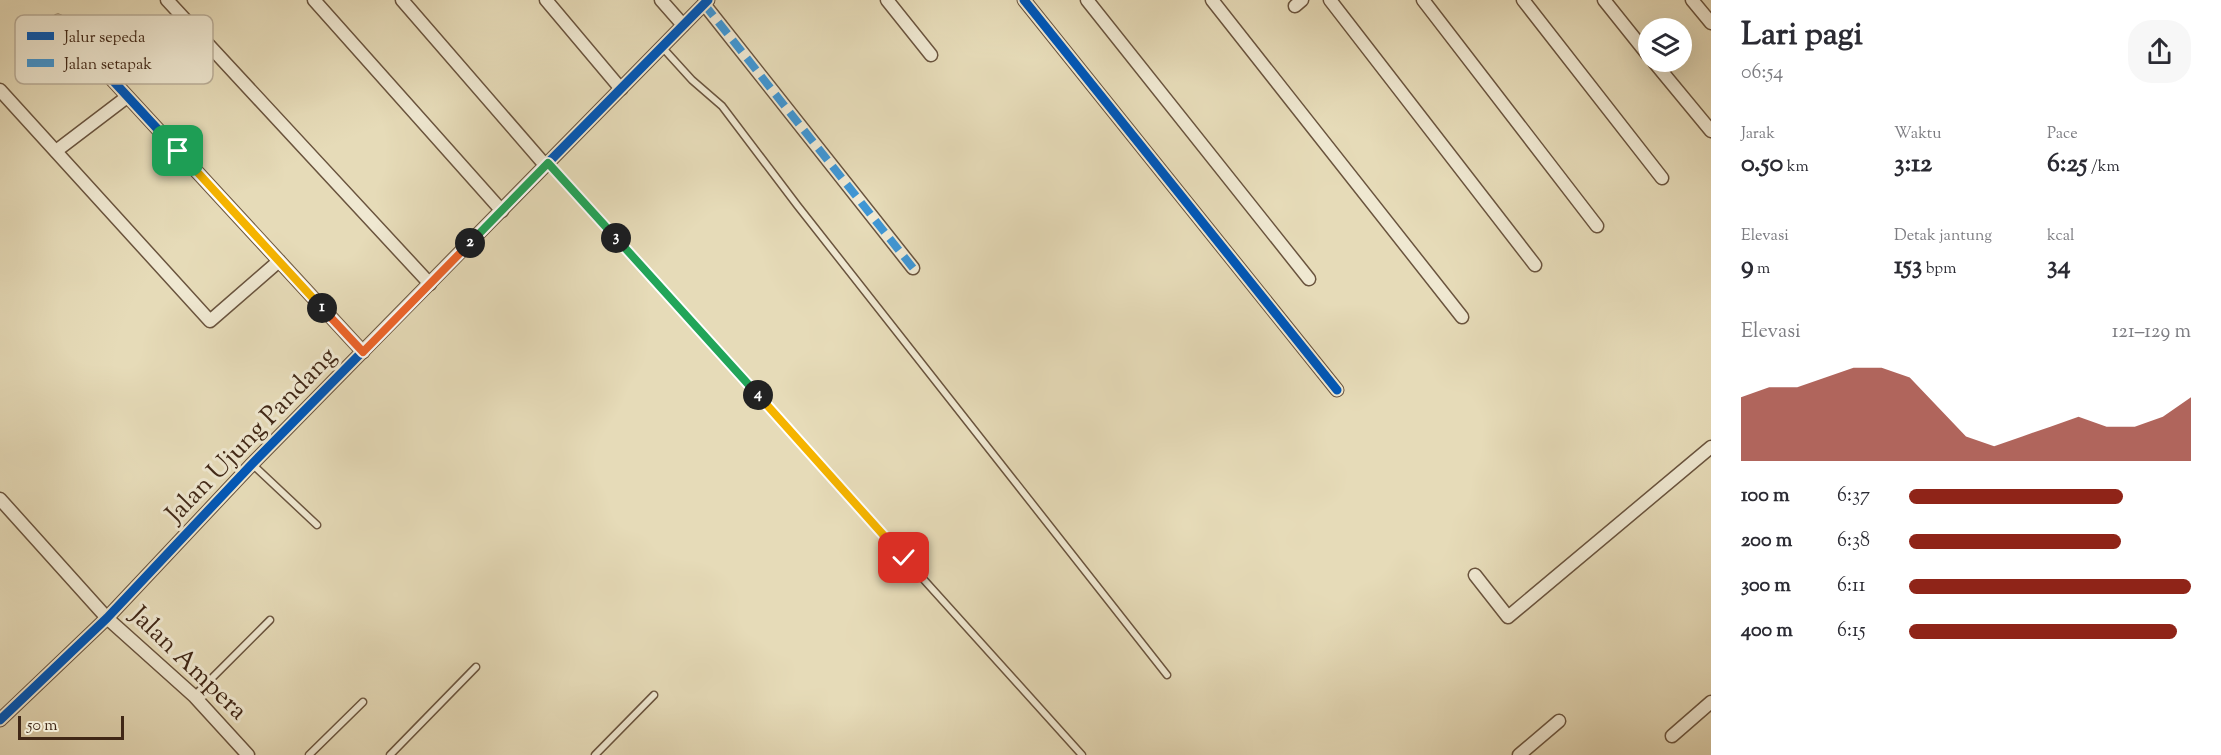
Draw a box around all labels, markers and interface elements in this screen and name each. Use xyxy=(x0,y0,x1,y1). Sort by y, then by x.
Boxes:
text: Lari pagi xyxy=(1741,12,1863,60)
legend xyxy=(15,15,213,84)
map controls xyxy=(1638,18,1692,72)
button: layers xyxy=(1638,18,1692,72)
button: share xyxy=(2128,20,2191,83)
text: Jalur sepeda xyxy=(63,27,146,50)
text: Jalan setapak xyxy=(63,54,152,77)
text: 06:54 xyxy=(1741,59,1783,88)
text: Jarak xyxy=(1741,123,1775,146)
text: Waktu xyxy=(1894,123,1941,146)
text: Pace xyxy=(2047,123,2078,146)
pin xyxy=(152,125,203,176)
icon: arrive xyxy=(161,134,194,167)
text: 0.50 xyxy=(1741,146,1783,183)
text: 3:12 xyxy=(1894,146,1932,183)
text: 6:25 xyxy=(2047,146,2087,183)
text: km xyxy=(1783,156,1809,179)
text: /km xyxy=(2087,156,2120,179)
pin: 3 xyxy=(601,223,631,253)
text: Elevasi xyxy=(1741,225,1789,248)
text: Detak jantung xyxy=(1894,225,1992,248)
text: kcal xyxy=(2047,225,2075,248)
text: 3 xyxy=(613,226,619,249)
pin: 2 xyxy=(455,228,485,258)
text: 2 xyxy=(466,231,474,254)
text: 9 xyxy=(1741,248,1754,285)
text: 153 xyxy=(1894,248,1922,285)
text: 34 xyxy=(2047,248,2071,285)
text: m xyxy=(1754,258,1770,281)
text: bpm xyxy=(1922,258,1956,281)
pin: 1 xyxy=(307,293,337,323)
text: 1 xyxy=(319,296,325,319)
text: Elevasi xyxy=(1741,318,1801,347)
text: 121–129 m xyxy=(2112,318,2191,347)
street label: Jalan Ujung Pandang xyxy=(157,340,346,534)
pin: 4 xyxy=(743,380,773,410)
text: 4 xyxy=(754,383,762,406)
text: 100 m xyxy=(1741,482,1790,511)
text: 6:37 xyxy=(1837,482,1870,511)
text: 200 m xyxy=(1741,527,1792,556)
text: 6:38 xyxy=(1837,527,1870,556)
pin xyxy=(878,532,929,583)
icon: check xyxy=(887,541,920,574)
text: 300 m xyxy=(1741,572,1791,601)
text: 6:11 xyxy=(1837,572,1866,601)
street label: Jalan Ampera xyxy=(120,597,255,730)
text: 400 m xyxy=(1741,617,1793,646)
text: 6:15 xyxy=(1837,617,1866,646)
scale bar xyxy=(18,713,124,740)
text: 50 m xyxy=(27,715,58,738)

